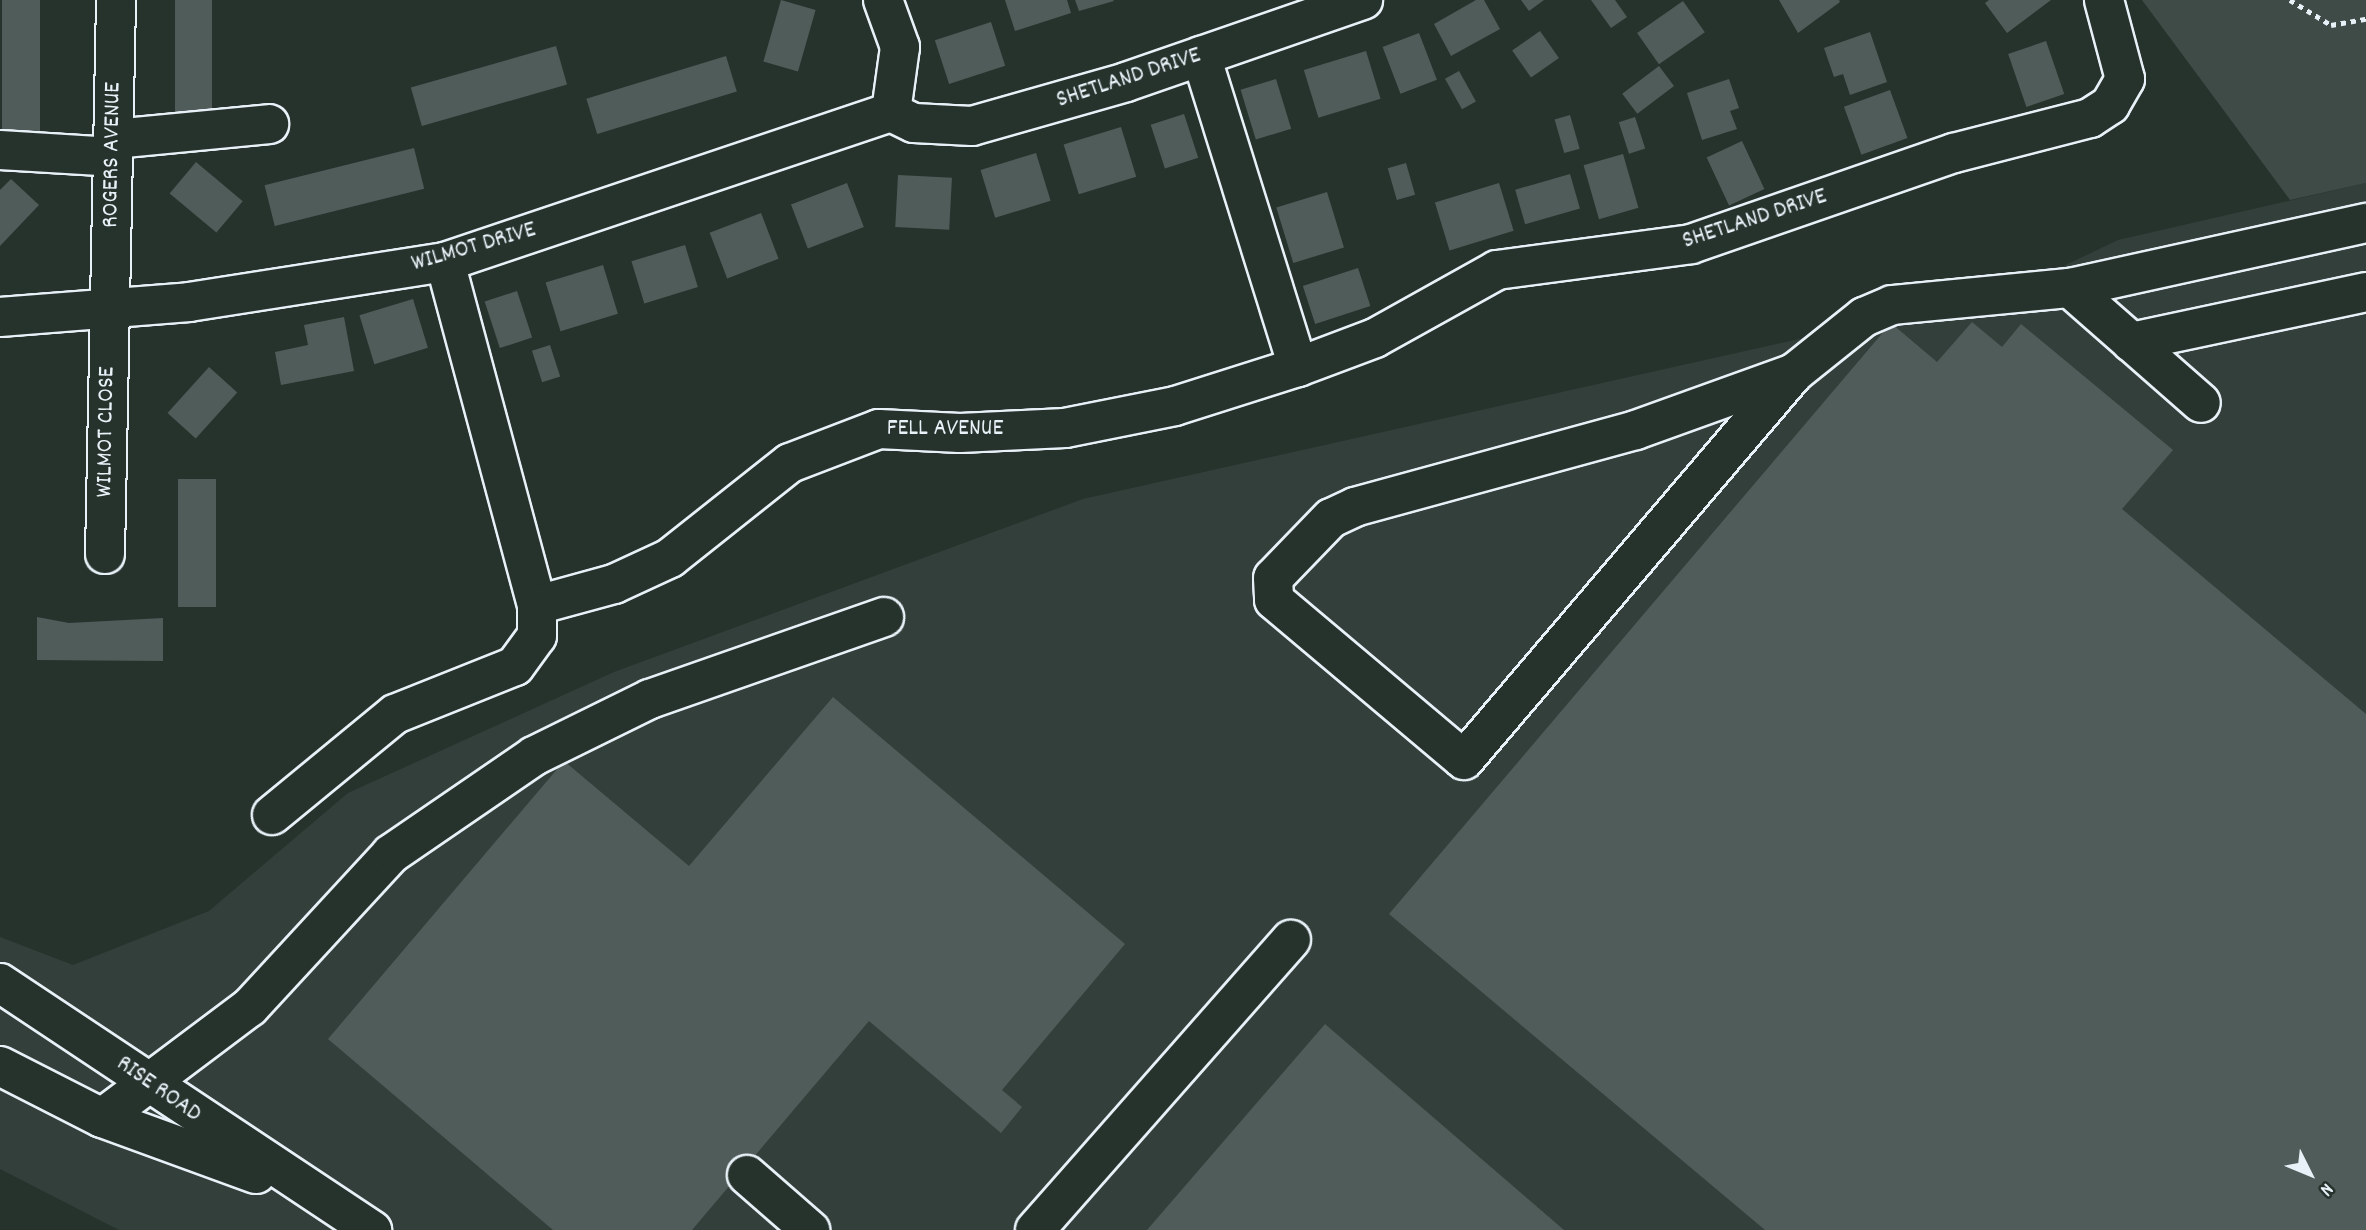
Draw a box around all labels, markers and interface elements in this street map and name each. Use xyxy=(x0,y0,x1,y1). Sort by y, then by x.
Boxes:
street label: SHETLAND DRIVE xyxy=(1053,42,1205,116)
street label: ROGERS AVENUE xyxy=(97,82,129,228)
street label: SHETLAND DRIVE xyxy=(1679,183,1831,257)
street label: WILMOT DRIVE xyxy=(409,217,539,279)
street label: WILMOT CLOSE xyxy=(91,366,123,498)
street label: FELL AVENUE xyxy=(887,416,1003,444)
street label: RISE ROAD xyxy=(110,1050,206,1130)
north arrow xyxy=(2275,1139,2345,1209)
text: N xyxy=(2313,1176,2339,1201)

